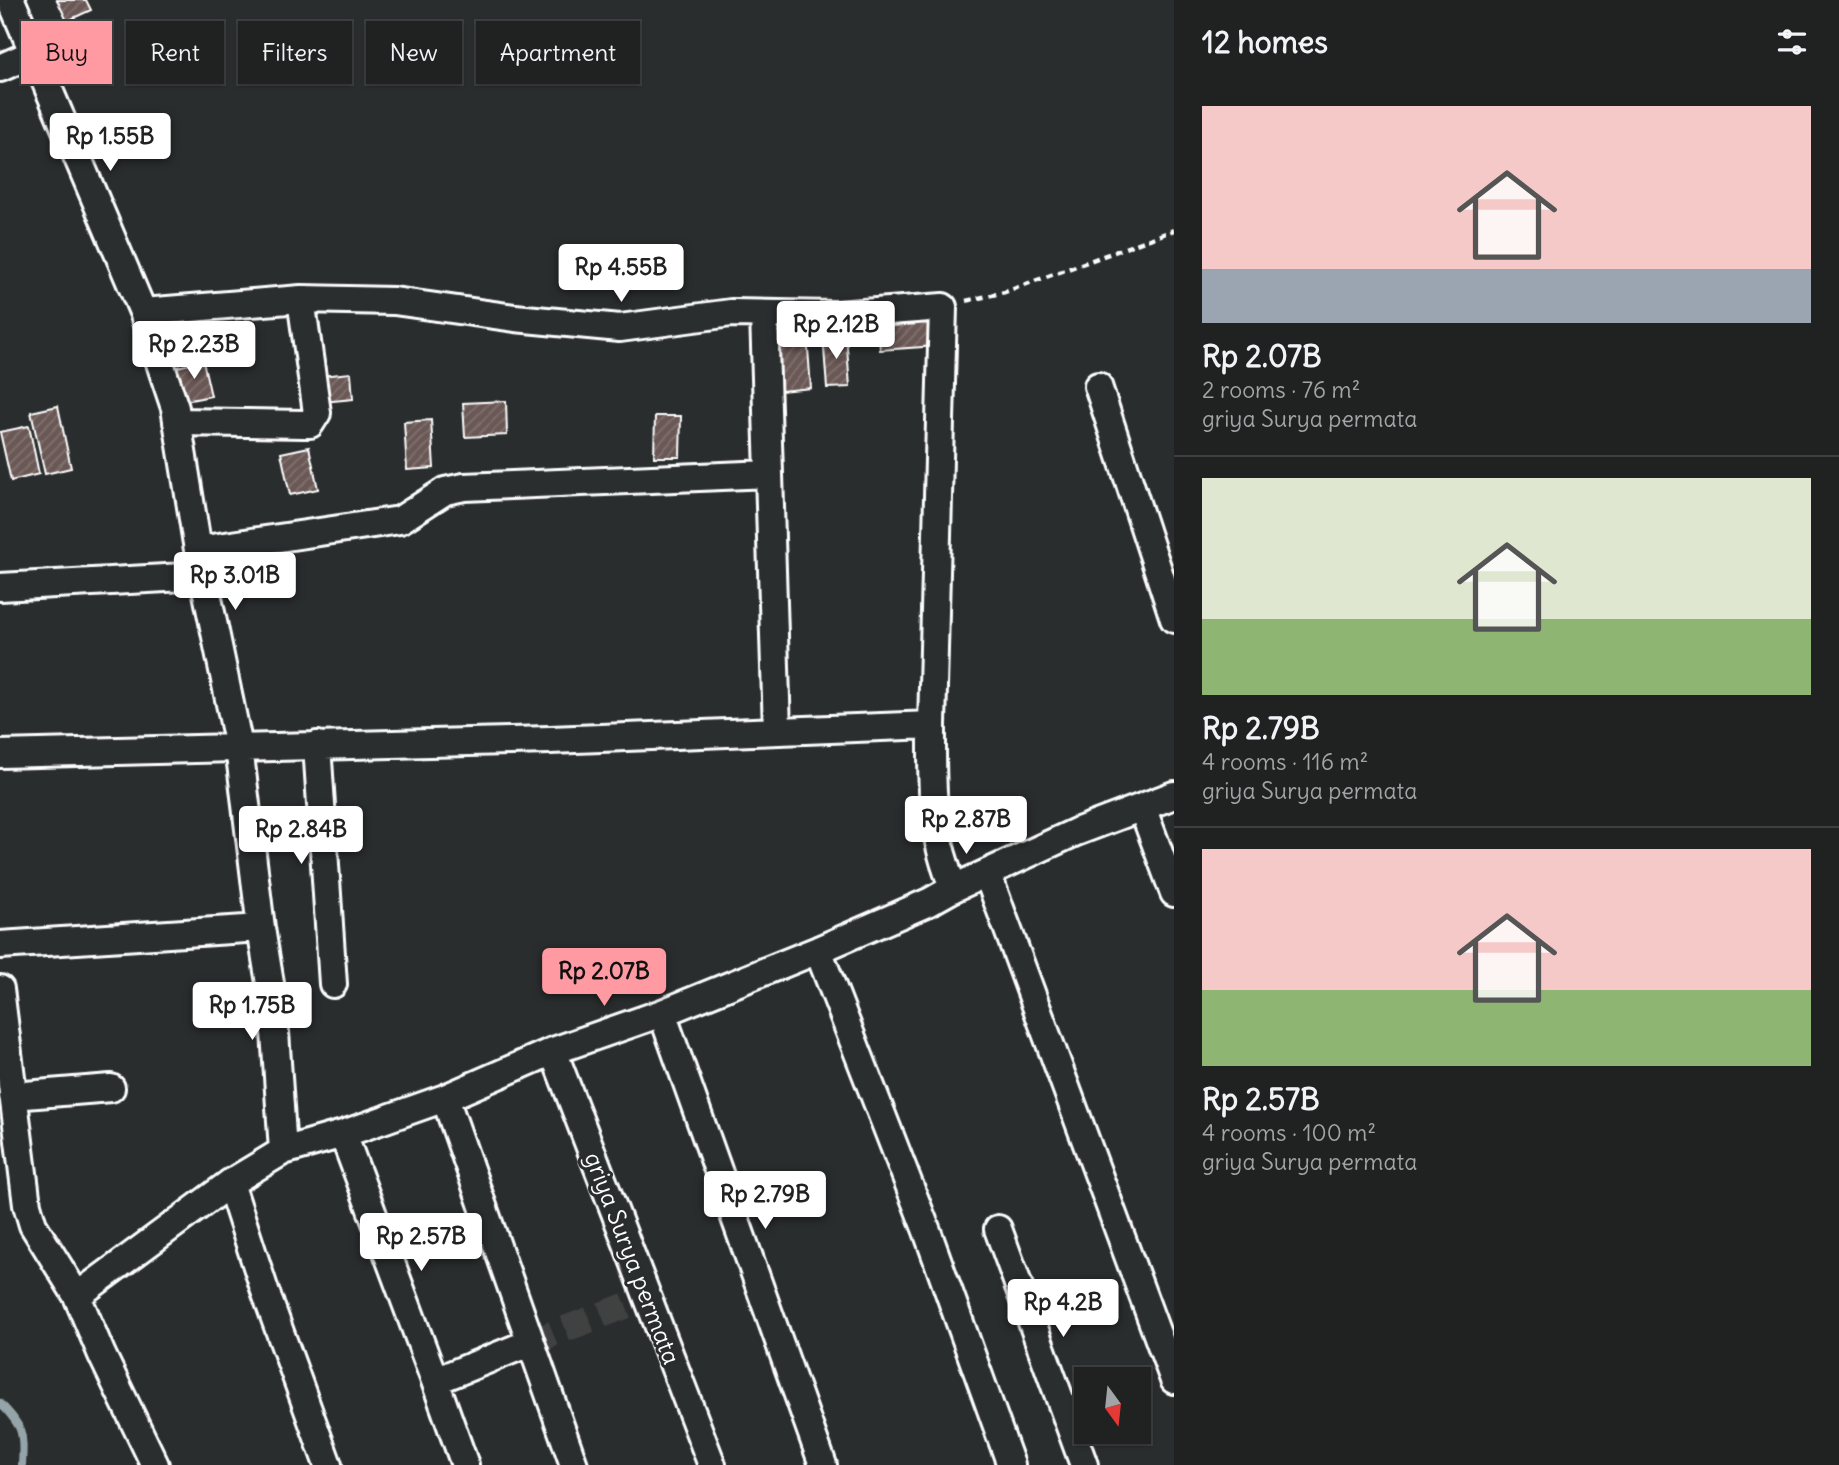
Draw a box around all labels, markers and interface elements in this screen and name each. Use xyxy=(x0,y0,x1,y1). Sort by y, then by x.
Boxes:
chip: Buy xyxy=(21,21,112,84)
chip: Rent xyxy=(126,21,224,84)
chip: Filters xyxy=(238,21,352,84)
chip: New xyxy=(366,21,462,84)
chip: Apartment xyxy=(476,21,640,84)
text: 12 homes xyxy=(1202,23,1328,61)
icon: filters xyxy=(1773,23,1811,61)
pin: Rp 1.55B xyxy=(38,114,182,173)
text: Rp 1.55B xyxy=(66,121,154,150)
icon: home xyxy=(1444,152,1570,278)
pin: Rp 4.55B xyxy=(549,244,693,304)
text: Rp 4.55B xyxy=(575,252,667,281)
pin: Rp 2.12B xyxy=(764,302,908,361)
text: Rp 2.12B xyxy=(793,309,879,338)
pin: Rp 2.23B xyxy=(122,322,266,381)
text: Rp 2.23B xyxy=(148,329,240,358)
text: Rp 2.07B xyxy=(1202,337,1322,375)
text: 2 rooms · 76 m² xyxy=(1202,375,1360,404)
text: griya Surya permata xyxy=(1202,404,1417,433)
icon: home xyxy=(1444,524,1570,650)
pin: Rp 3.01B xyxy=(163,552,307,612)
text: Rp 3.01B xyxy=(190,560,280,589)
text: Rp 2.79B xyxy=(1202,709,1320,747)
text: 4 rooms · 116 m² xyxy=(1202,747,1368,776)
text: griya Surya permata xyxy=(1202,776,1417,805)
pin: Rp 2.87B xyxy=(894,796,1038,856)
text: Rp 2.87B xyxy=(921,804,1011,833)
pin: Rp 2.84B xyxy=(229,806,373,866)
text: Rp 2.84B xyxy=(255,814,347,843)
icon: home xyxy=(1444,895,1570,1021)
pin: Rp 2.07B xyxy=(532,948,676,1008)
text: Rp 2.07B xyxy=(558,956,650,985)
pin: Rp 1.75B xyxy=(180,982,324,1042)
text: Rp 1.75B xyxy=(209,990,295,1019)
text: Rp 2.57B xyxy=(1202,1080,1320,1118)
text: 4 rooms · 100 m² xyxy=(1202,1118,1376,1147)
text: griya Surya permata xyxy=(1202,1147,1417,1176)
street label: griya Surya permata xyxy=(579,1148,687,1368)
pin: Rp 2.79B xyxy=(693,1172,837,1231)
text: Rp 2.79B xyxy=(720,1179,810,1208)
pin: Rp 2.57B xyxy=(349,1214,493,1273)
text: Rp 2.57B xyxy=(376,1221,466,1250)
pin: Rp 4.2B xyxy=(998,1280,1128,1339)
text: Rp 4.2B xyxy=(1024,1287,1102,1316)
north arrow xyxy=(1074,1367,1152,1444)
map controls xyxy=(1074,1367,1151,1444)

